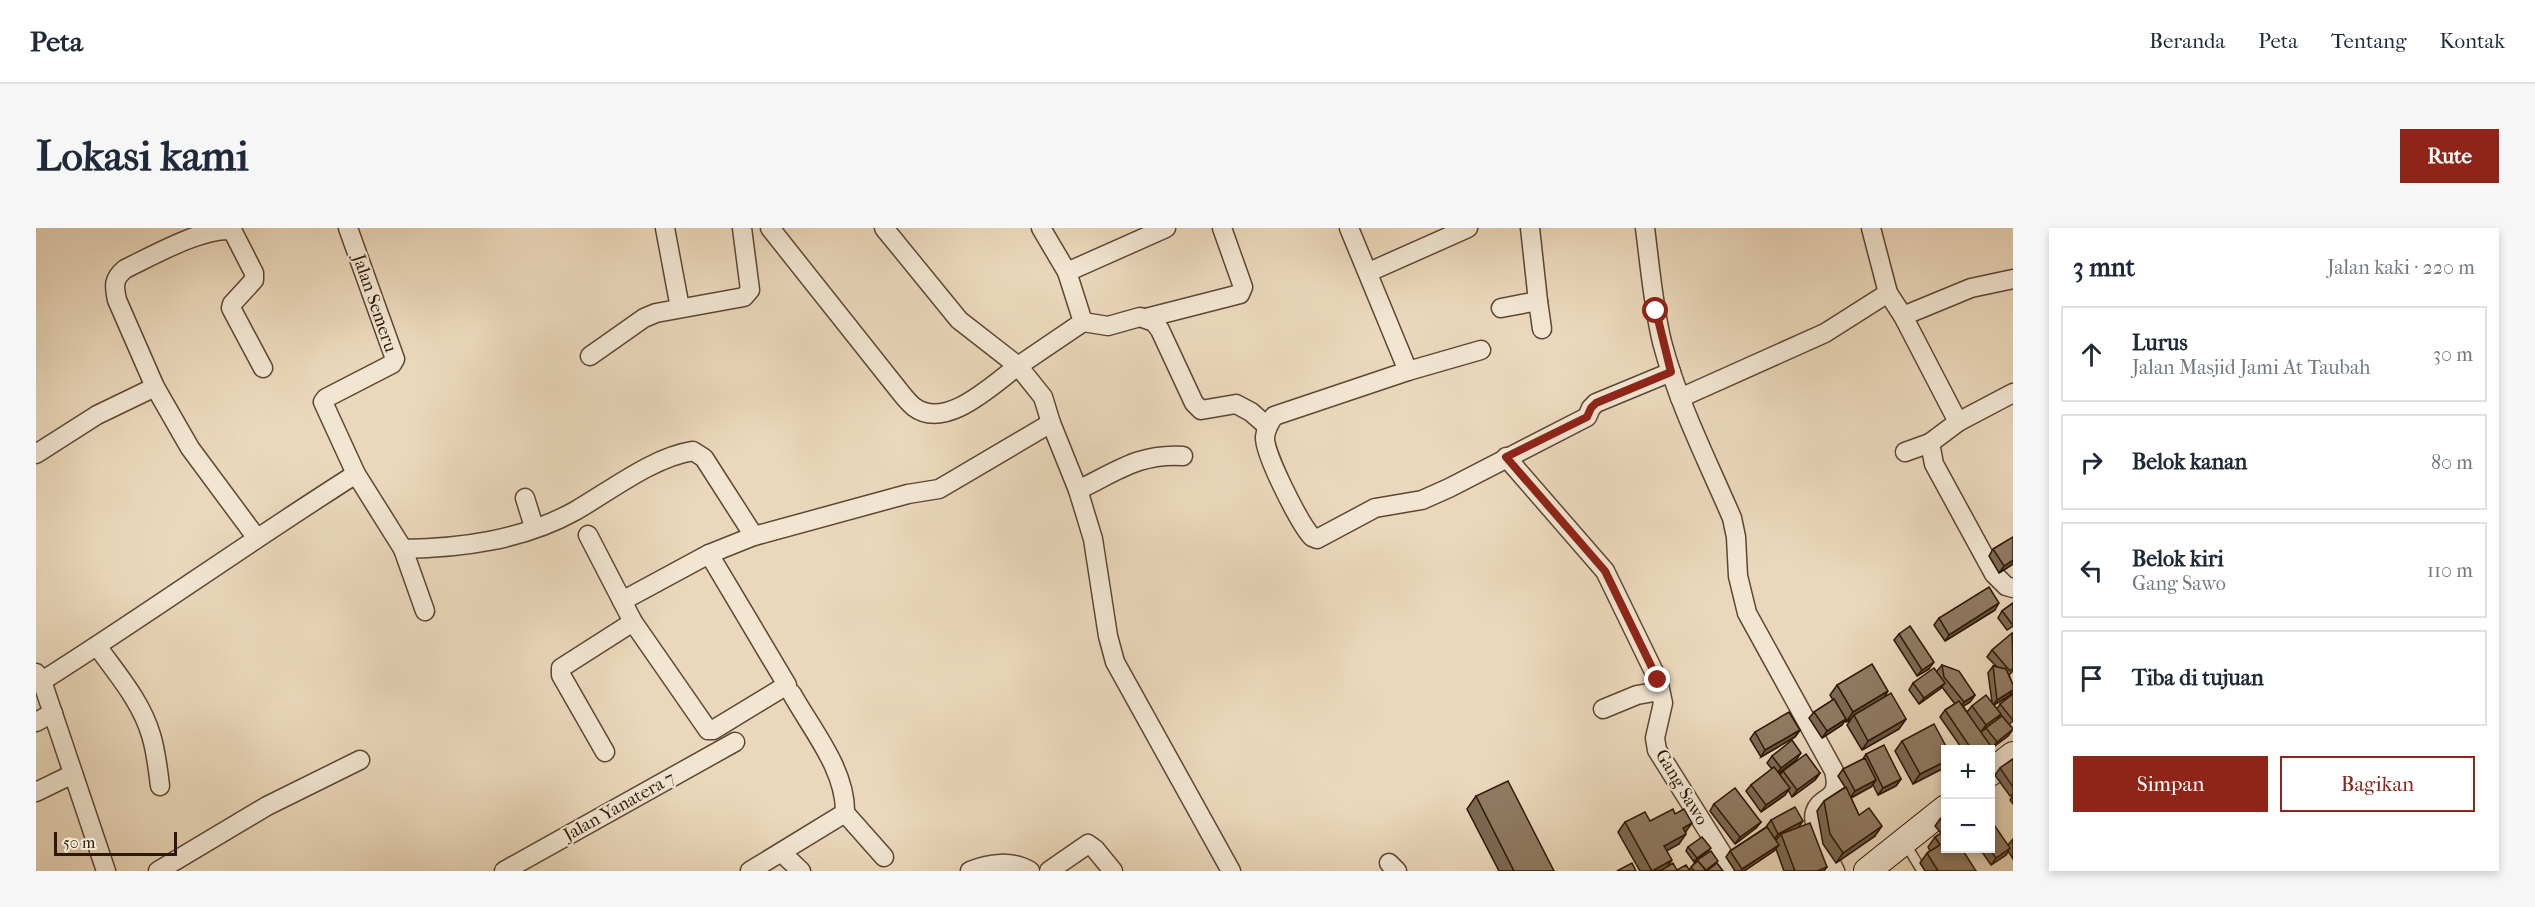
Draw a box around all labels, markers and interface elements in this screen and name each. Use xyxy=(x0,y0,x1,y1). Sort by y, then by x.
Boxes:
text: Peta xyxy=(30,25,83,58)
text: Beranda xyxy=(2149,29,2225,53)
text: Peta xyxy=(2258,29,2298,53)
text: Tentang xyxy=(2331,29,2407,53)
text: Kontak xyxy=(2440,29,2505,53)
button: Rute xyxy=(2400,129,2499,183)
text: Lokasi kami xyxy=(36,132,249,181)
street label: Jalan Semeru xyxy=(347,250,401,355)
text: 3 mnt xyxy=(2073,252,2135,283)
text: Jalan kaki · 220 m xyxy=(2327,256,2475,279)
route start xyxy=(1642,297,1668,323)
text: Lurus xyxy=(2132,330,2188,356)
icon: ahead xyxy=(2075,338,2108,371)
text: 30 m xyxy=(2433,343,2473,366)
text: Jalan Masjid Jami At Taubah xyxy=(2132,356,2371,379)
icon: right xyxy=(2075,446,2108,479)
text: Belok kanan xyxy=(2132,449,2247,475)
text: 80 m xyxy=(2431,451,2473,474)
text: Belok kiri xyxy=(2132,546,2224,572)
icon: left xyxy=(2075,554,2108,587)
text: 110 m xyxy=(2427,559,2473,582)
text: Gang Sawo xyxy=(2132,572,2226,595)
icon: arrive xyxy=(2075,662,2108,695)
text: Tiba di tujuan xyxy=(2132,665,2264,691)
route end xyxy=(1644,666,1670,692)
map controls xyxy=(1941,745,1995,853)
button: + xyxy=(1941,745,1995,799)
street label: Gang Sawo xyxy=(1651,746,1712,829)
button: Simpan xyxy=(2073,756,2268,812)
button: Bagikan xyxy=(2280,756,2475,812)
street label: Jalan Yanatera 7 xyxy=(558,767,679,847)
button: − xyxy=(1941,799,1995,853)
scale bar xyxy=(54,829,177,856)
text: 50 m xyxy=(63,833,95,852)

